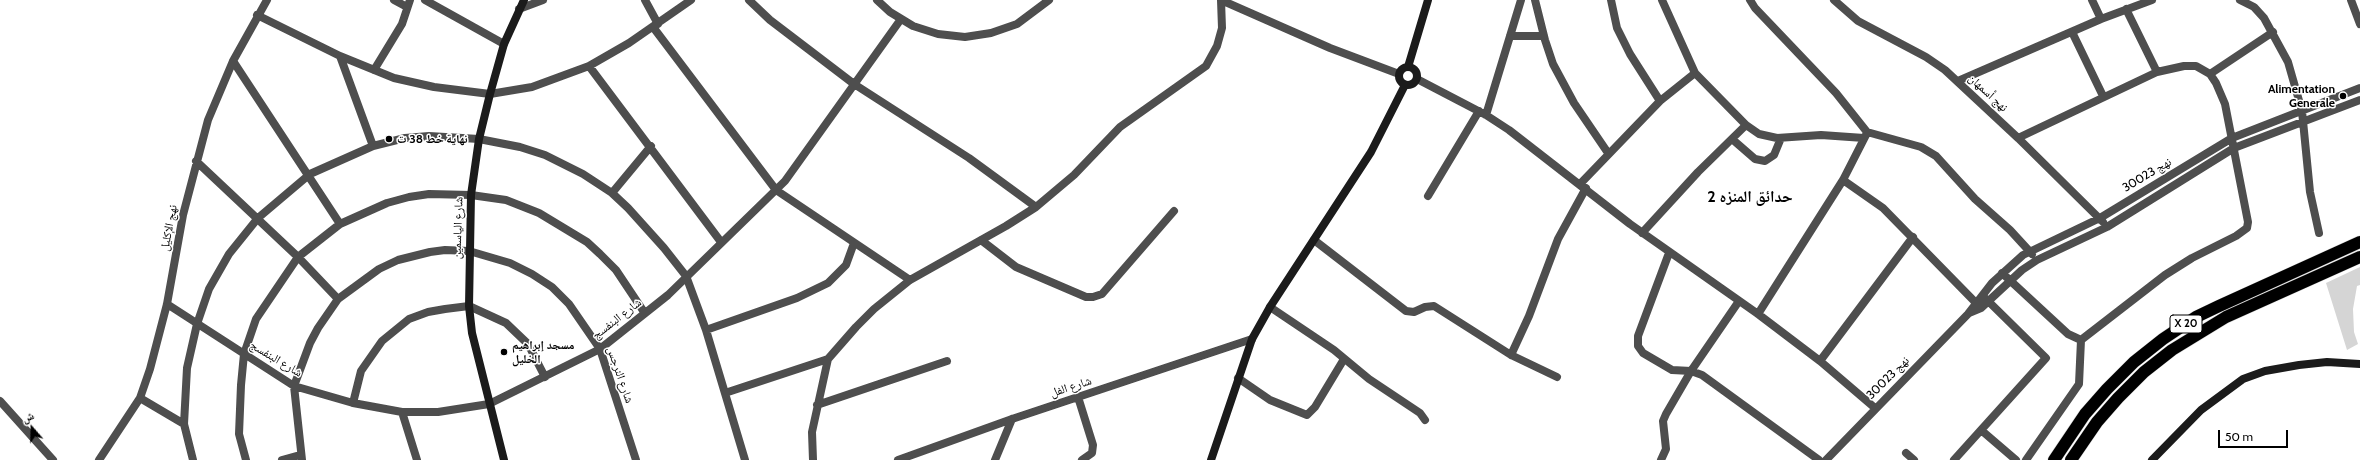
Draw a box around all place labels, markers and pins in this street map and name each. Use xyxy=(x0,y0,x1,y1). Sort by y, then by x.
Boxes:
place label: Alimentation Generale xyxy=(2268,82,2335,110)
marker: Alimentation Generale xyxy=(2338,91,2348,101)
place label: نهاية خط 38 ت xyxy=(397,132,468,146)
marker: نهاية خط 38 ت xyxy=(384,134,394,144)
place label: مسجد إبراهيم الخليل xyxy=(512,338,574,366)
marker: مسجد إبراهيم الخليل xyxy=(499,347,509,357)

